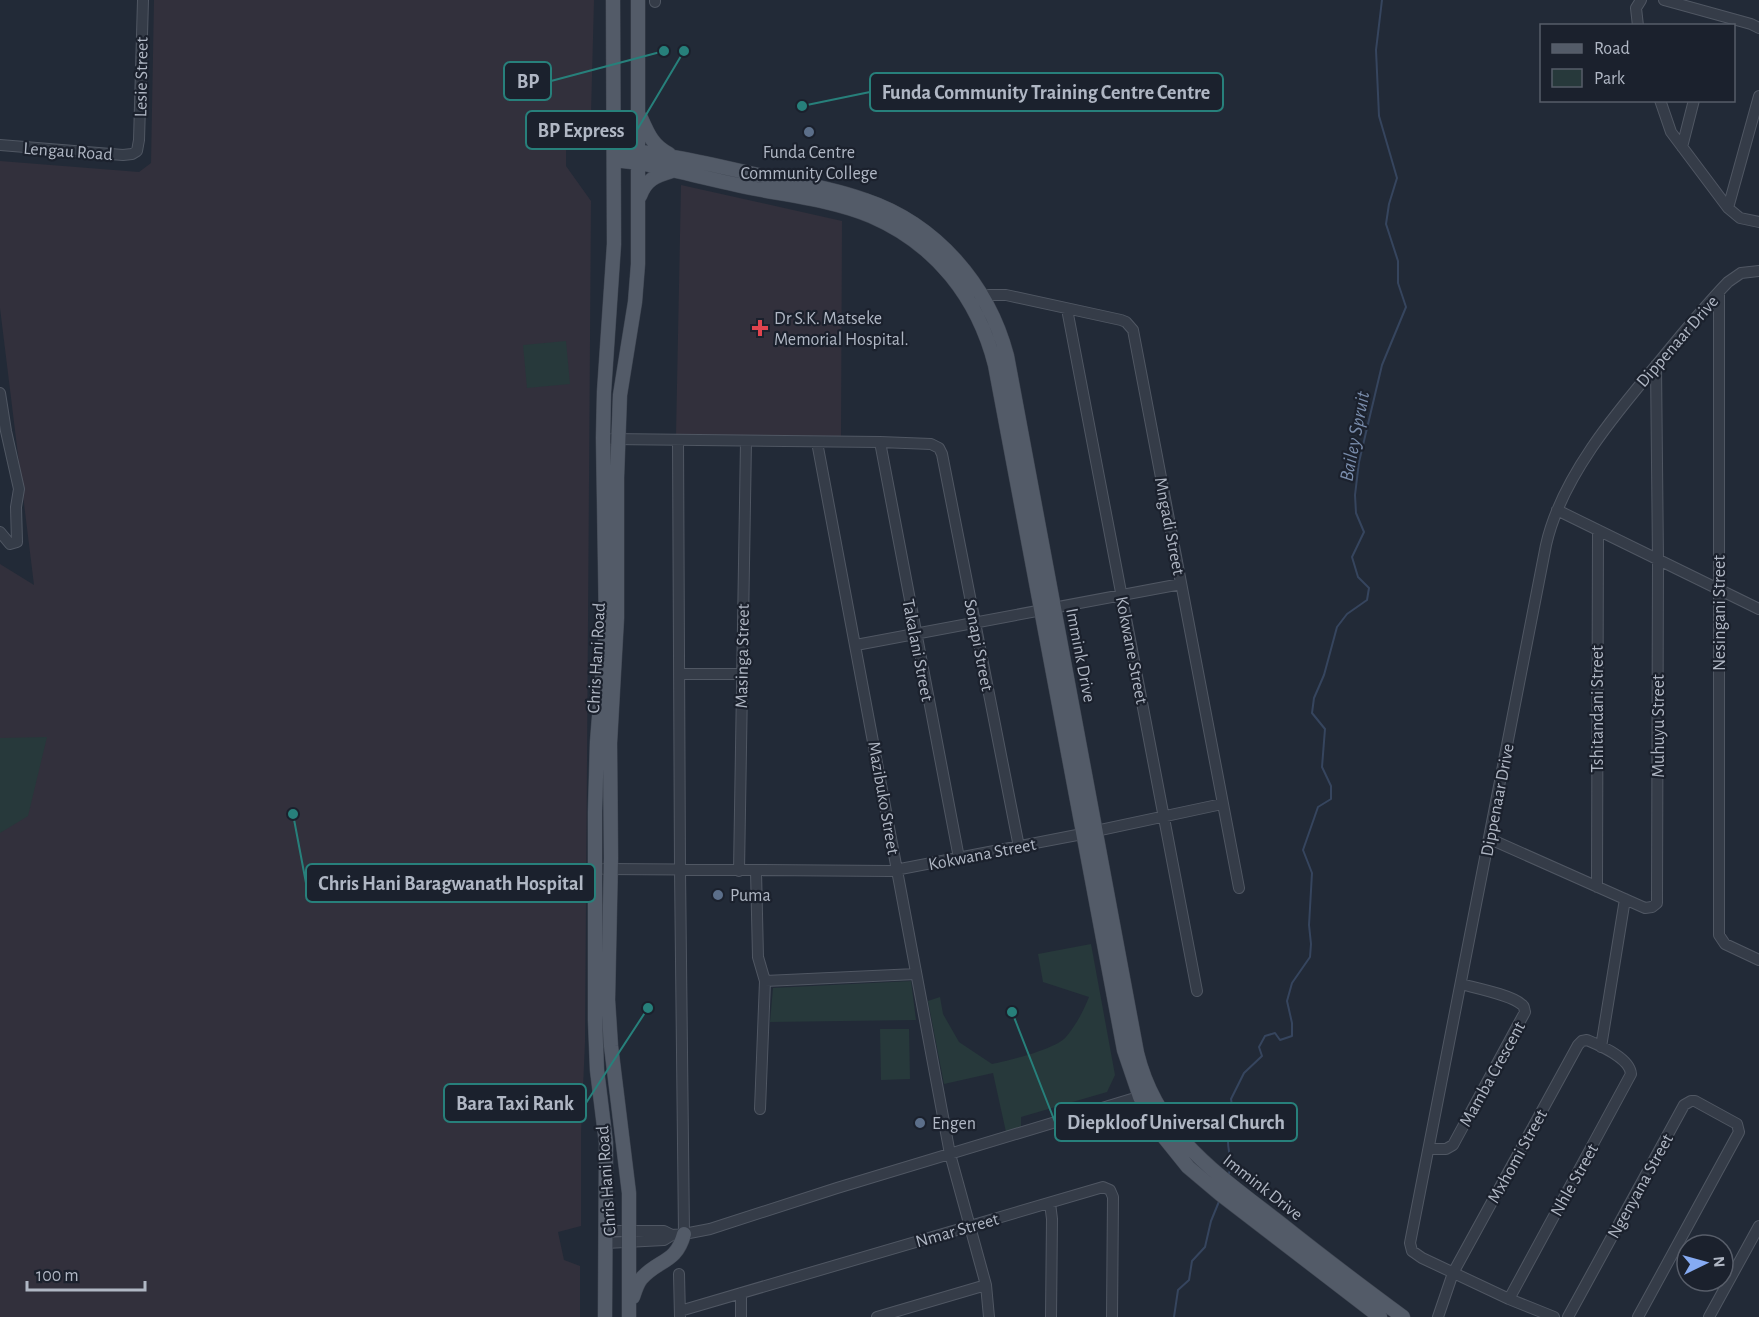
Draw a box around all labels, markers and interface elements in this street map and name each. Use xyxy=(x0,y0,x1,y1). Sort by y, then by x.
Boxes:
legend xyxy=(1540,24,1735,102)
street label: Lesie Street xyxy=(132,37,152,117)
text: Road xyxy=(1594,40,1630,58)
callout: BP xyxy=(504,62,551,100)
text: Park xyxy=(1594,70,1626,88)
text: BP xyxy=(517,72,539,92)
callout: Funda Community Training Centre Centre xyxy=(870,73,1223,111)
text: Funda Community Training Centre Centre xyxy=(882,83,1210,103)
callout: BP Express xyxy=(526,111,637,149)
text: BP Express xyxy=(537,121,625,141)
marker: Funda Centre Community College xyxy=(802,125,816,139)
street label: Lengau Road xyxy=(23,140,113,164)
place label: Funda Centre Community College xyxy=(740,144,878,183)
street label: Dippenaar Drive xyxy=(1633,293,1722,391)
place label: Dr S.K. Matseke Memorial Hospital. xyxy=(774,310,909,349)
marker: Dr S.K. Matseke Memorial Hospital. xyxy=(751,319,769,337)
water label: Bailey Spruit xyxy=(1336,389,1374,483)
street label: Mngadi Street xyxy=(1151,476,1187,577)
street label: Nesingani Street xyxy=(1711,555,1729,671)
street label: Kokwane Street xyxy=(1112,595,1150,706)
street label: Takalani Street xyxy=(898,598,936,703)
street label: Sonapi Street xyxy=(960,598,996,693)
street label: Chris Hani Road xyxy=(585,602,609,714)
street label: Masinga Street xyxy=(733,603,753,709)
street label: Immink Drive xyxy=(1062,607,1098,704)
street label: Tshitandani Street xyxy=(1589,645,1607,773)
street label: Muhuyu Street xyxy=(1650,674,1668,778)
street label: Mazibuko Street xyxy=(864,740,902,856)
street label: Dippenaar Drive xyxy=(1478,742,1518,858)
street label: Kokwana Street xyxy=(927,836,1038,874)
callout: Chris Hani Baragwanath Hospital xyxy=(306,864,595,902)
text: Chris Hani Baragwanath Hospital xyxy=(318,874,584,894)
place label: Puma xyxy=(730,887,771,905)
marker: Puma xyxy=(711,888,725,902)
street label: Mamba Crescent xyxy=(1457,1019,1529,1130)
callout: Bara Taxi Rank xyxy=(444,1084,586,1122)
text: Bara Taxi Rank xyxy=(456,1094,574,1114)
callout: Diepkloof Universal Church xyxy=(1055,1103,1297,1141)
street label: Mxhomi Street xyxy=(1485,1106,1551,1206)
text: Diepkloof Universal Church xyxy=(1067,1113,1285,1133)
place label: Engen xyxy=(932,1115,976,1133)
marker: Engen xyxy=(913,1116,927,1130)
street label: Chris Hani Road xyxy=(594,1125,620,1237)
street label: Ngenyana Street xyxy=(1605,1131,1677,1242)
street label: Nhle Street xyxy=(1548,1141,1602,1220)
street label: Immink Drive xyxy=(1219,1151,1306,1224)
street label: Nmar Street xyxy=(914,1210,1001,1251)
north arrow xyxy=(1675,1233,1735,1293)
scale bar xyxy=(27,1254,146,1292)
text: N xyxy=(1710,1256,1727,1268)
text: 100 m xyxy=(36,1267,79,1285)

